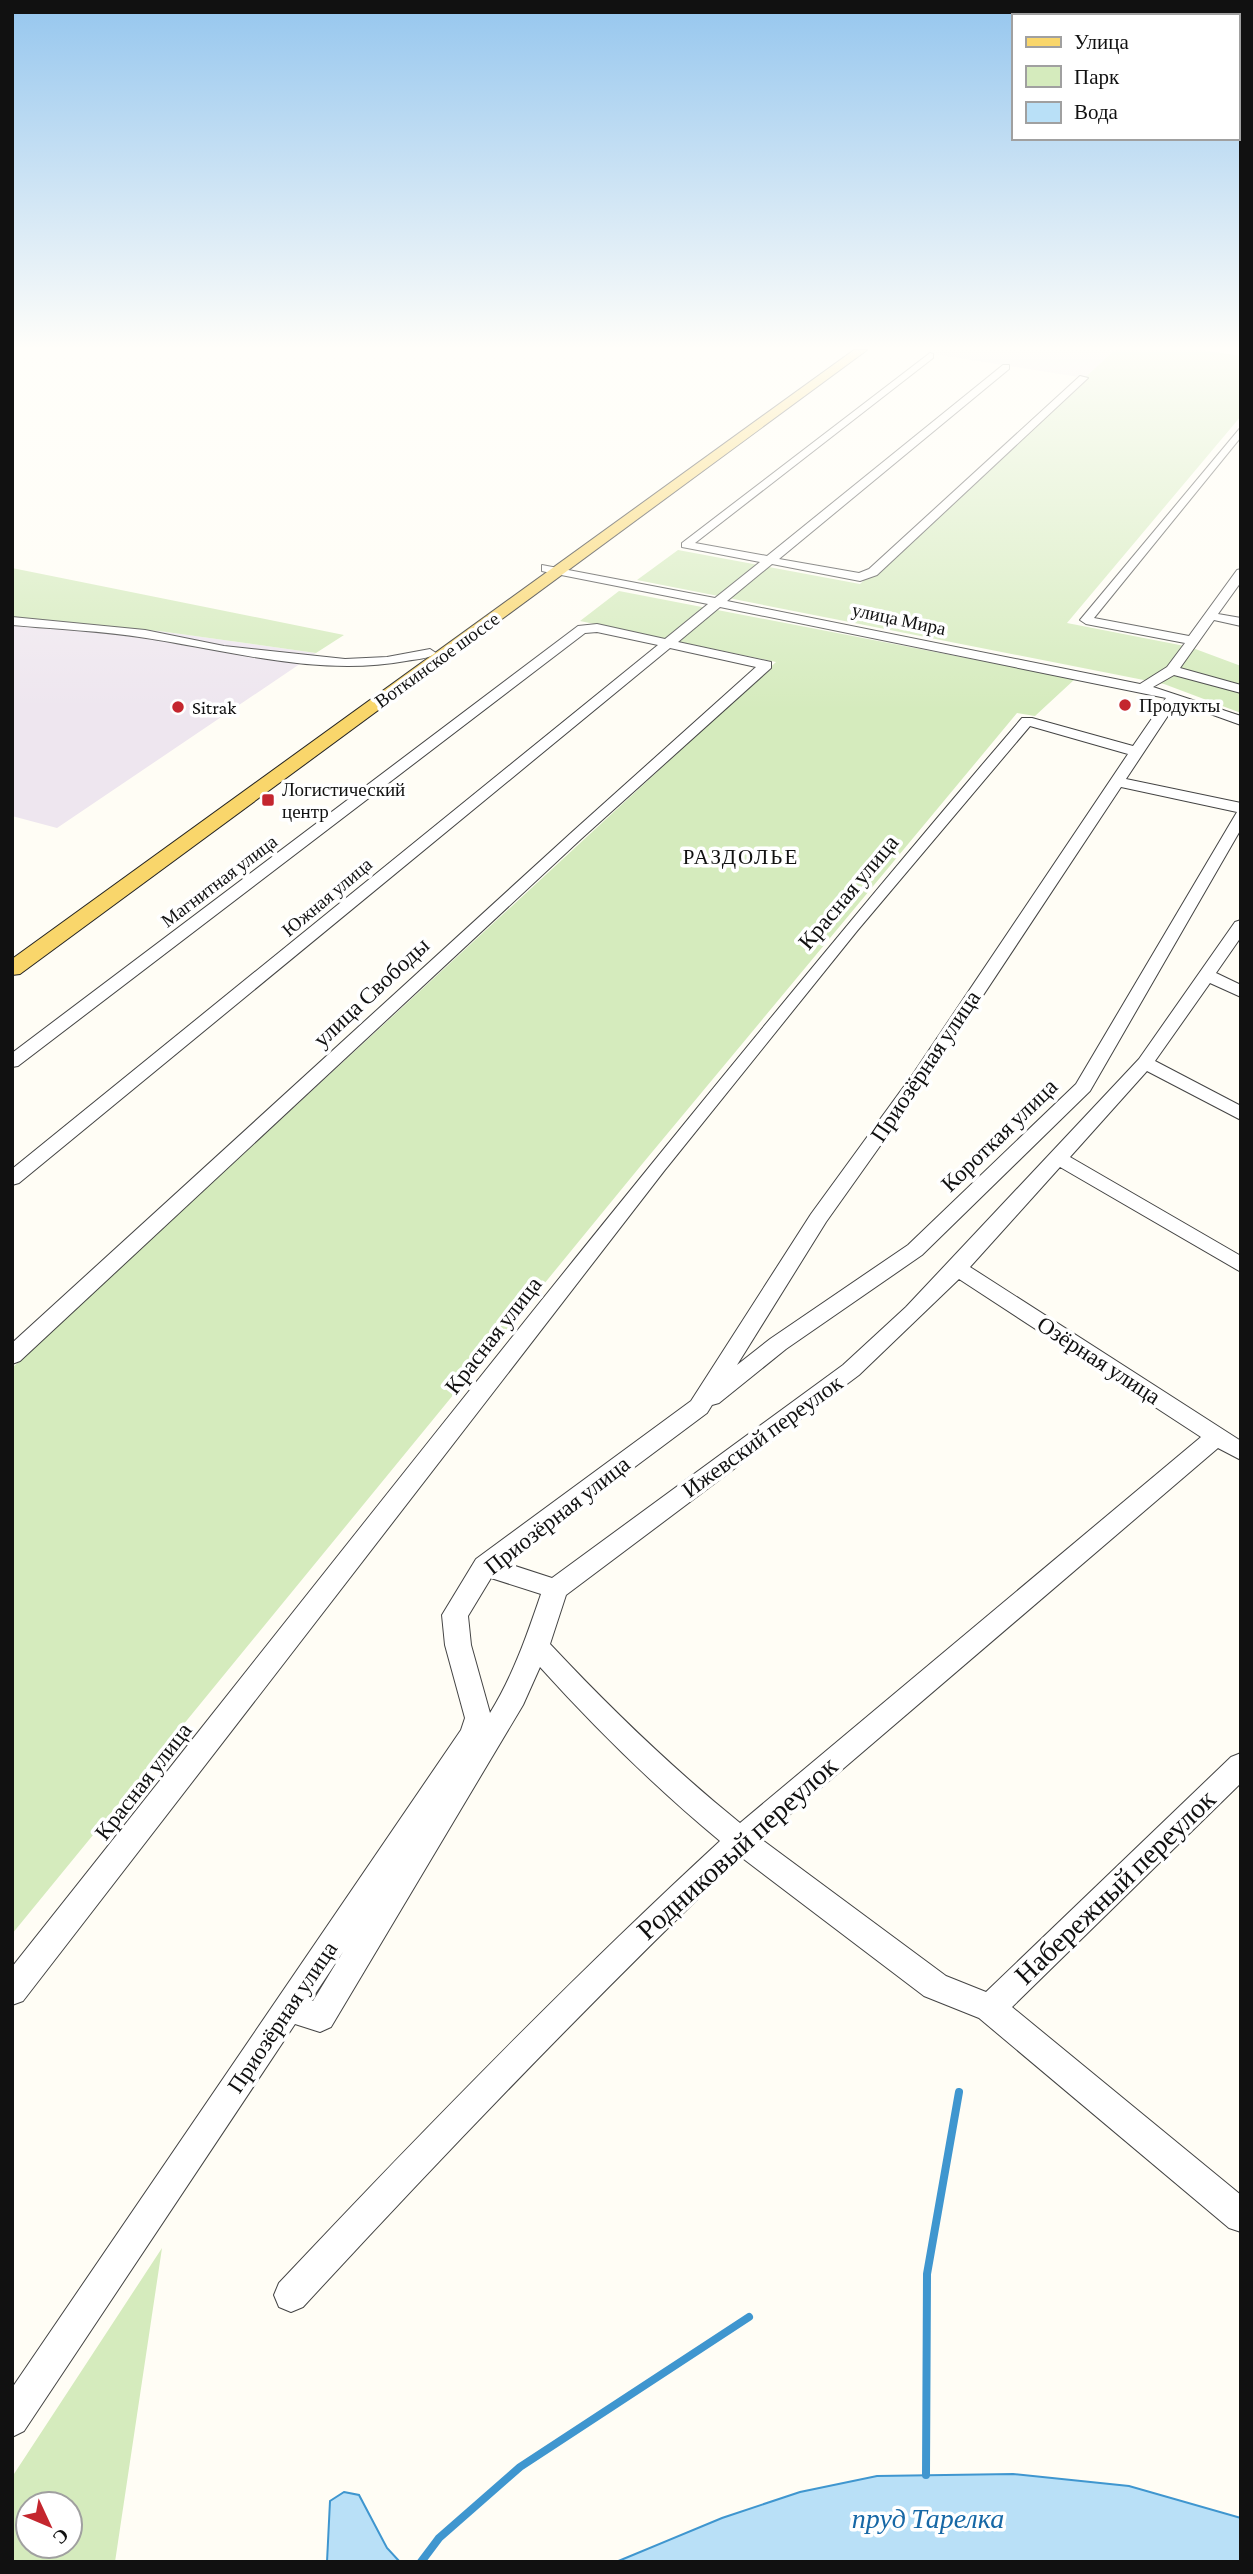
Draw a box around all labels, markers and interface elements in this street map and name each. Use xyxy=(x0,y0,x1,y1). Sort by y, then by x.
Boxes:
legend xyxy=(1012,14,1239,140)
text: Улица xyxy=(1074,30,1129,54)
text: Парк xyxy=(1074,65,1120,89)
text: Вода xyxy=(1074,100,1119,124)
street label: улица Мира xyxy=(850,599,948,639)
street label: Воткинское шоссе xyxy=(371,608,503,712)
place label: Продукты xyxy=(1139,695,1221,716)
place label: Sitrak xyxy=(192,697,237,718)
marker: Продукты xyxy=(1117,697,1133,713)
marker: Sitrak xyxy=(170,699,186,715)
place label: Логистический центр xyxy=(282,779,405,822)
marker: Логистический центр xyxy=(260,792,276,808)
street label: Красная улица xyxy=(793,829,903,955)
street label: Магнитная улица xyxy=(157,830,282,931)
district label: РАЗДОЛЬЕ xyxy=(683,845,799,869)
street label: Южная улица xyxy=(278,853,377,941)
street label: улица Свободы xyxy=(308,932,434,1052)
street label: Приозёрная улица xyxy=(865,985,985,1147)
street label: Короткая улица xyxy=(936,1073,1062,1197)
street label: Красная улица xyxy=(439,1271,547,1399)
street label: Озёрная улица xyxy=(1033,1311,1165,1409)
street label: Ижевский переулок xyxy=(677,1369,848,1503)
street label: Приозёрная улица xyxy=(479,1450,635,1580)
street label: Красная улица xyxy=(89,1717,197,1845)
street label: Родниковый переулок xyxy=(631,1750,844,1946)
street label: Набережный переулок xyxy=(1008,1783,1222,1991)
street label: Приозёрная улица xyxy=(222,1936,342,2098)
north arrow xyxy=(14,2490,84,2560)
water label: пруд Тарелка xyxy=(852,2503,1004,2534)
text: С xyxy=(49,2524,73,2549)

